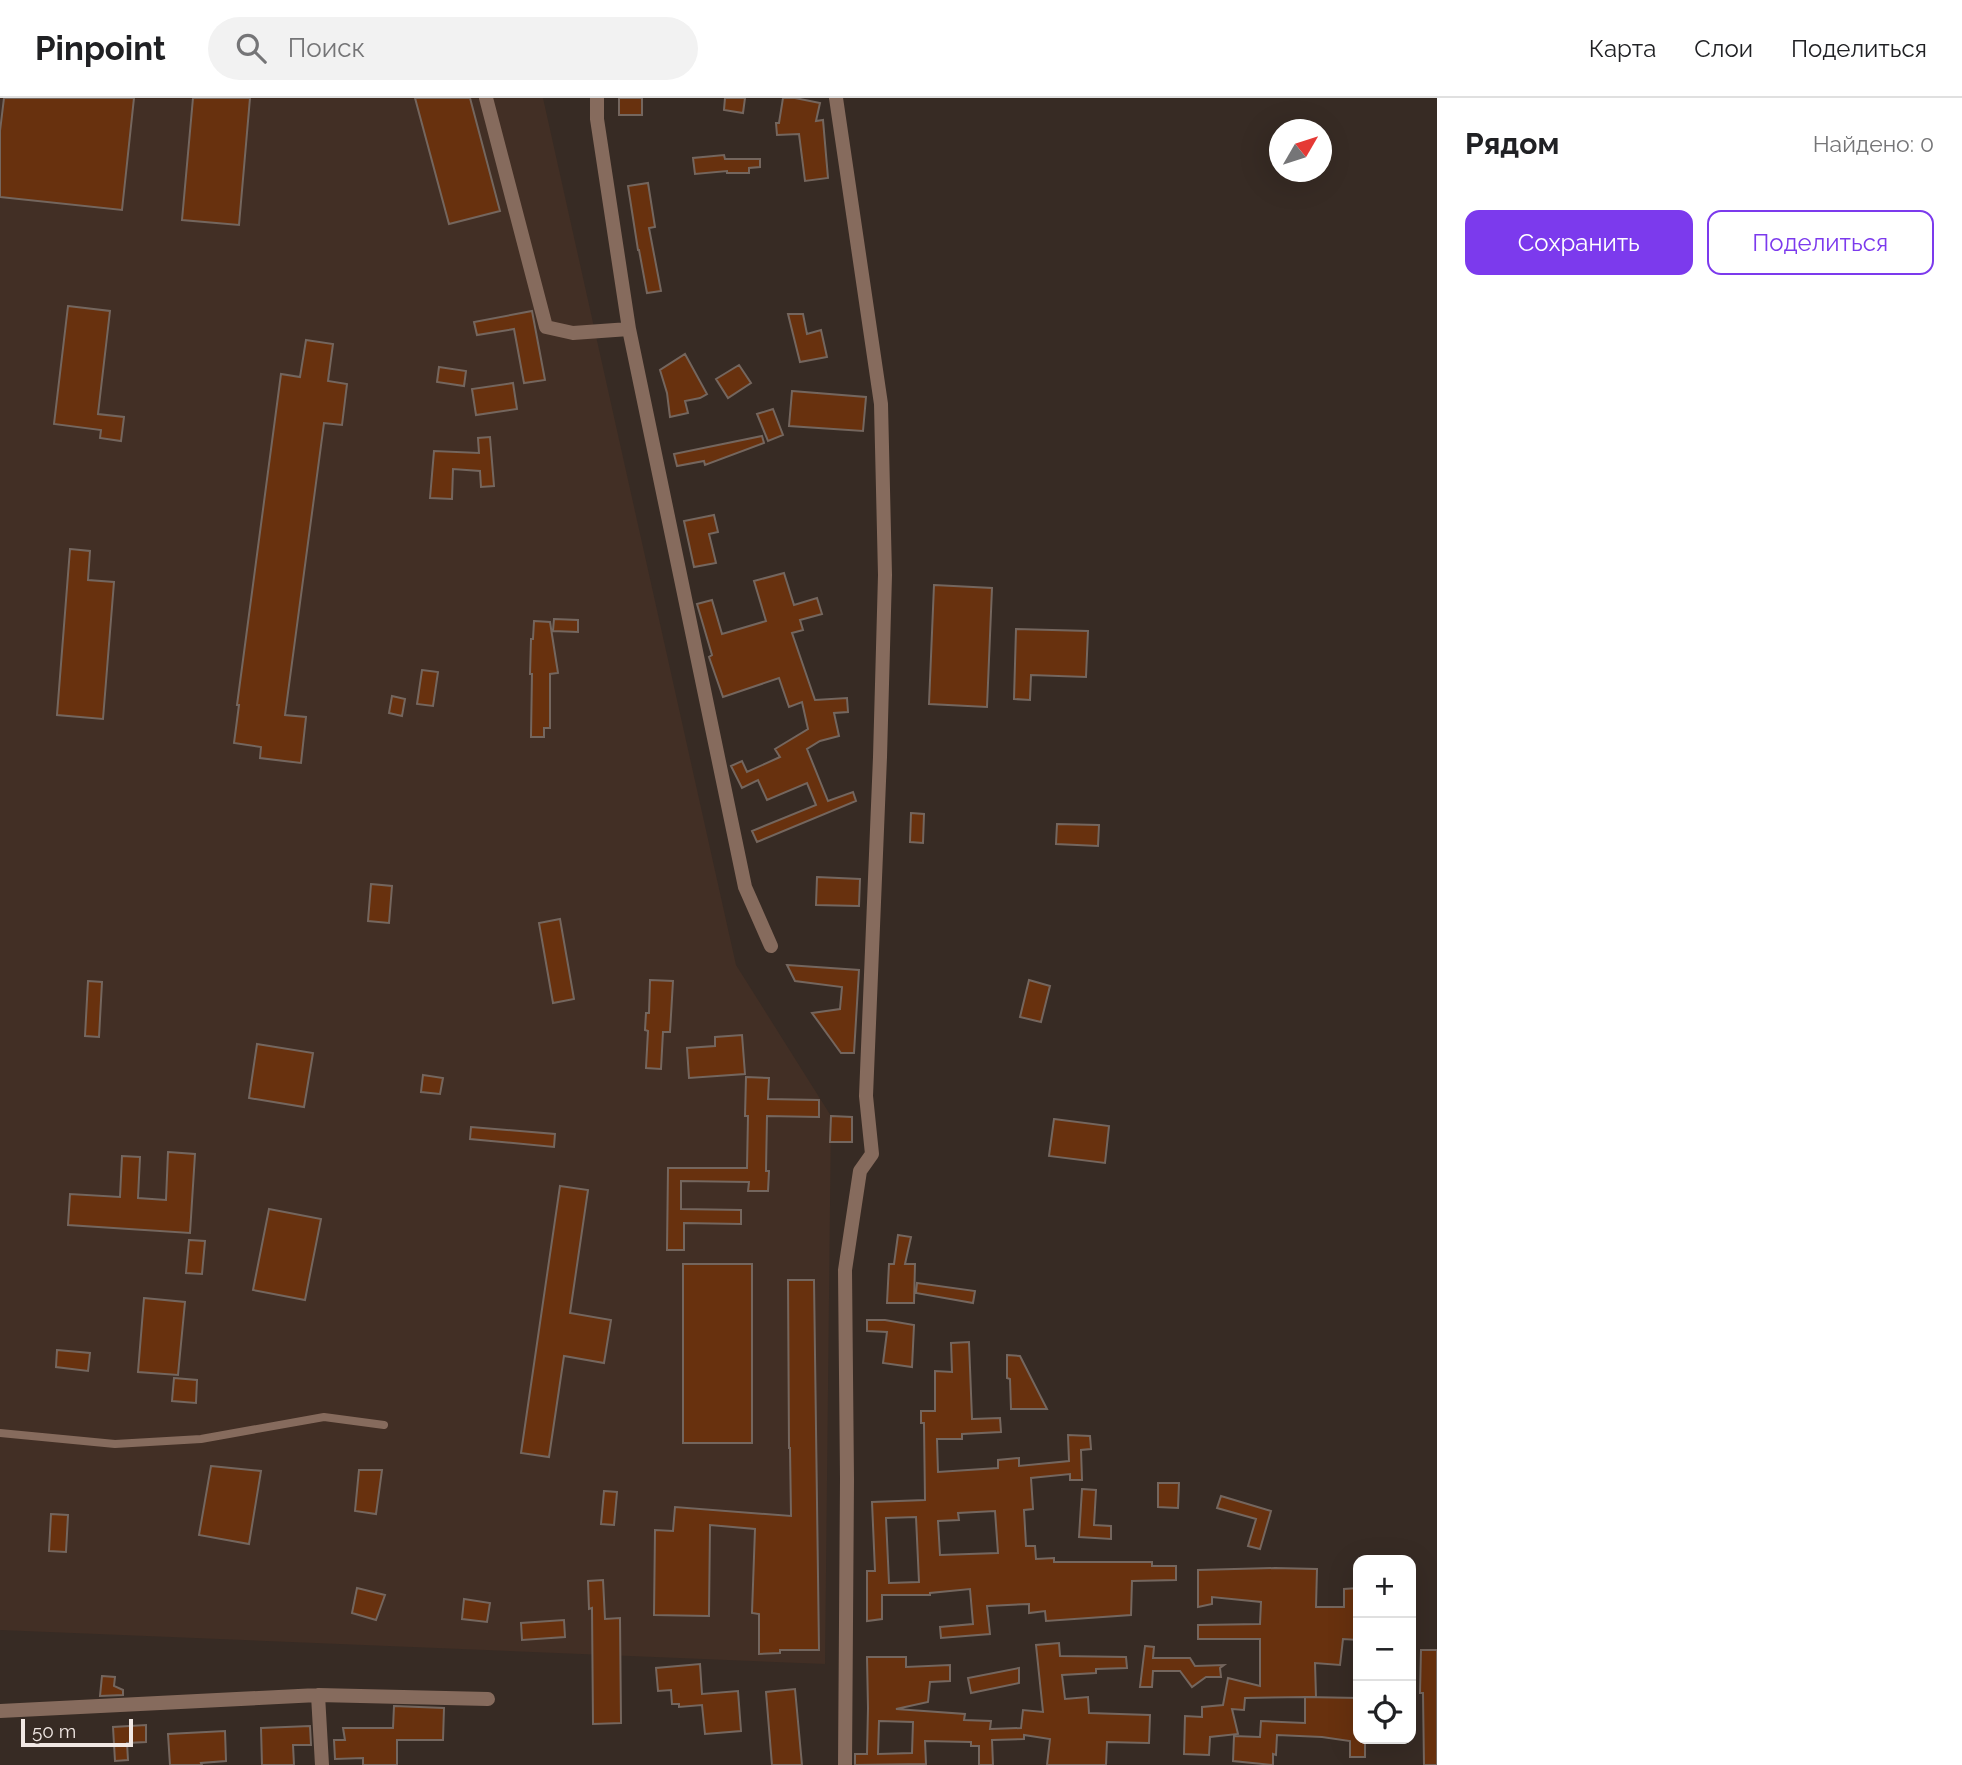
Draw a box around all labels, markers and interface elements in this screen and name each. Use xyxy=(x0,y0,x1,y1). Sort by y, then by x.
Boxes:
search box xyxy=(208,17,698,80)
text: Pinpoint xyxy=(35,29,166,68)
icon: search xyxy=(232,29,270,67)
text: Поиск xyxy=(288,33,365,63)
text: Карта xyxy=(1589,34,1656,63)
text: Слои xyxy=(1694,34,1753,63)
text: Поделиться xyxy=(1791,34,1927,63)
north arrow xyxy=(1269,119,1332,182)
text: Рядом xyxy=(1465,126,1559,161)
text: Найдено: 0 xyxy=(1813,130,1934,157)
button: Сохранить xyxy=(1465,210,1693,275)
button: Поделиться xyxy=(1707,210,1934,275)
map controls xyxy=(1353,1555,1416,1744)
button: + xyxy=(1353,1555,1416,1618)
button: − xyxy=(1353,1618,1416,1681)
button: locate xyxy=(1353,1681,1416,1744)
scale bar xyxy=(21,1716,133,1748)
text: 50 m xyxy=(32,1720,76,1742)

